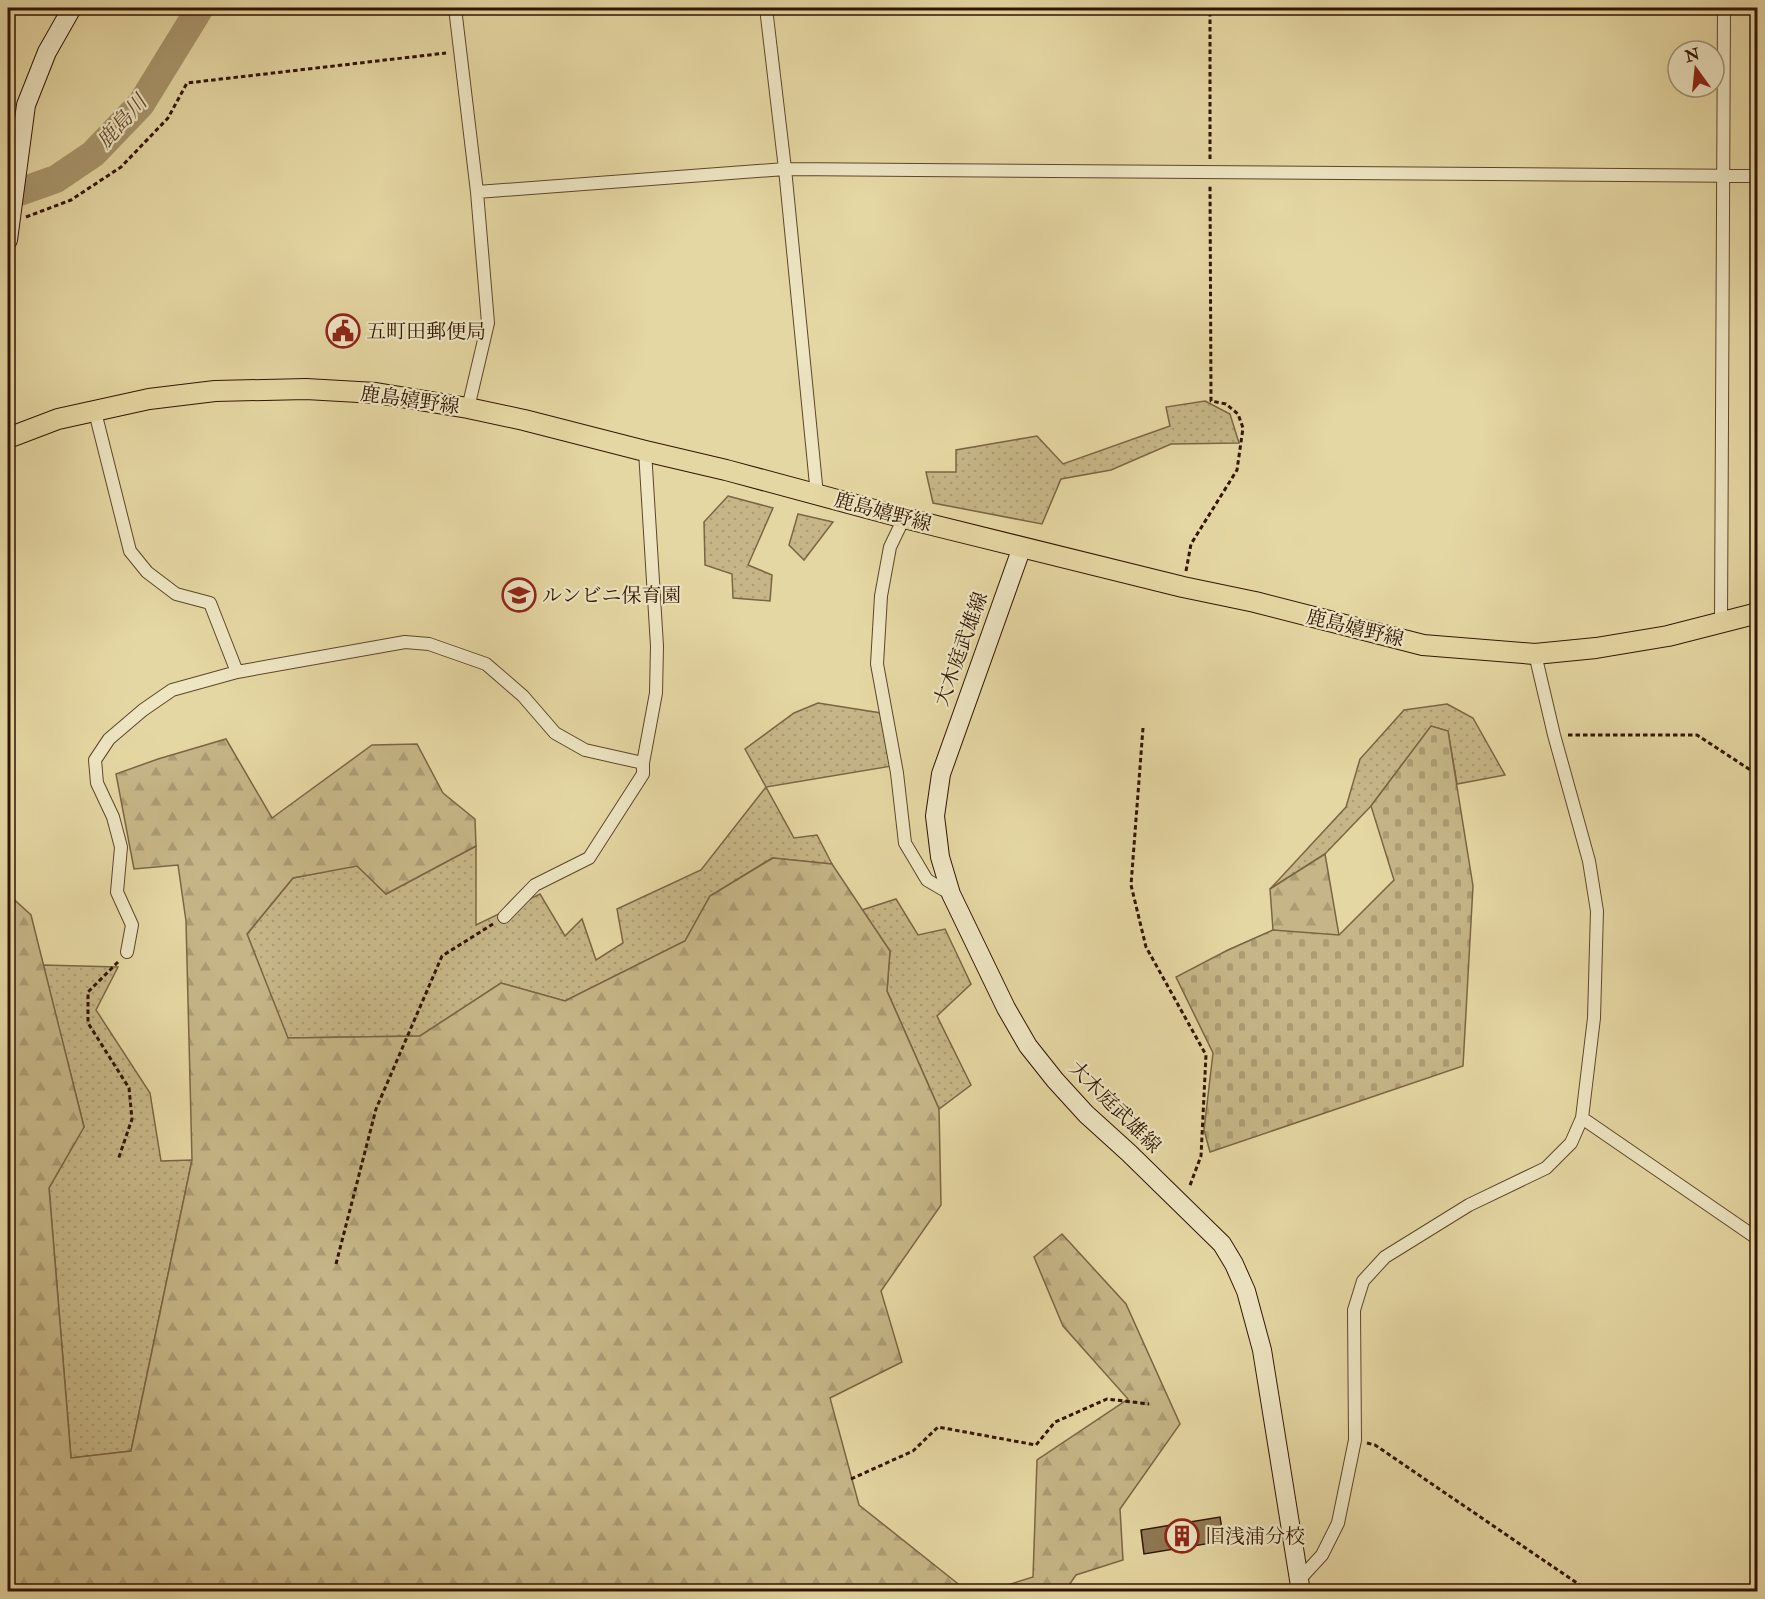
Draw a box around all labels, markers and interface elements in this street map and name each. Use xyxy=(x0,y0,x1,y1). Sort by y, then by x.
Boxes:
north arrow xyxy=(1666,39,1726,99)
text: N xyxy=(1682,44,1703,67)
water label: 鹿島川 xyxy=(91,88,154,154)
public building icon: 五町田郵便局 xyxy=(325,313,361,349)
place label: 五町田郵便局 xyxy=(366,319,486,344)
street label: 鹿島嬉野線 xyxy=(359,381,461,419)
street label: 鹿島嬉野線 xyxy=(831,487,935,537)
school or university icon: ルンビニ保育園 xyxy=(501,577,537,613)
place label: ルンビニ保育園 xyxy=(542,583,682,608)
street label: 大木庭武雄線 xyxy=(929,588,993,710)
street label: 鹿島嬉野線 xyxy=(1303,604,1407,652)
street label: 大木庭武雄線 xyxy=(1064,1056,1166,1158)
building icon: 旧浅浦分校 xyxy=(1164,1518,1200,1554)
place label: 旧浅浦分校 xyxy=(1205,1524,1305,1549)

